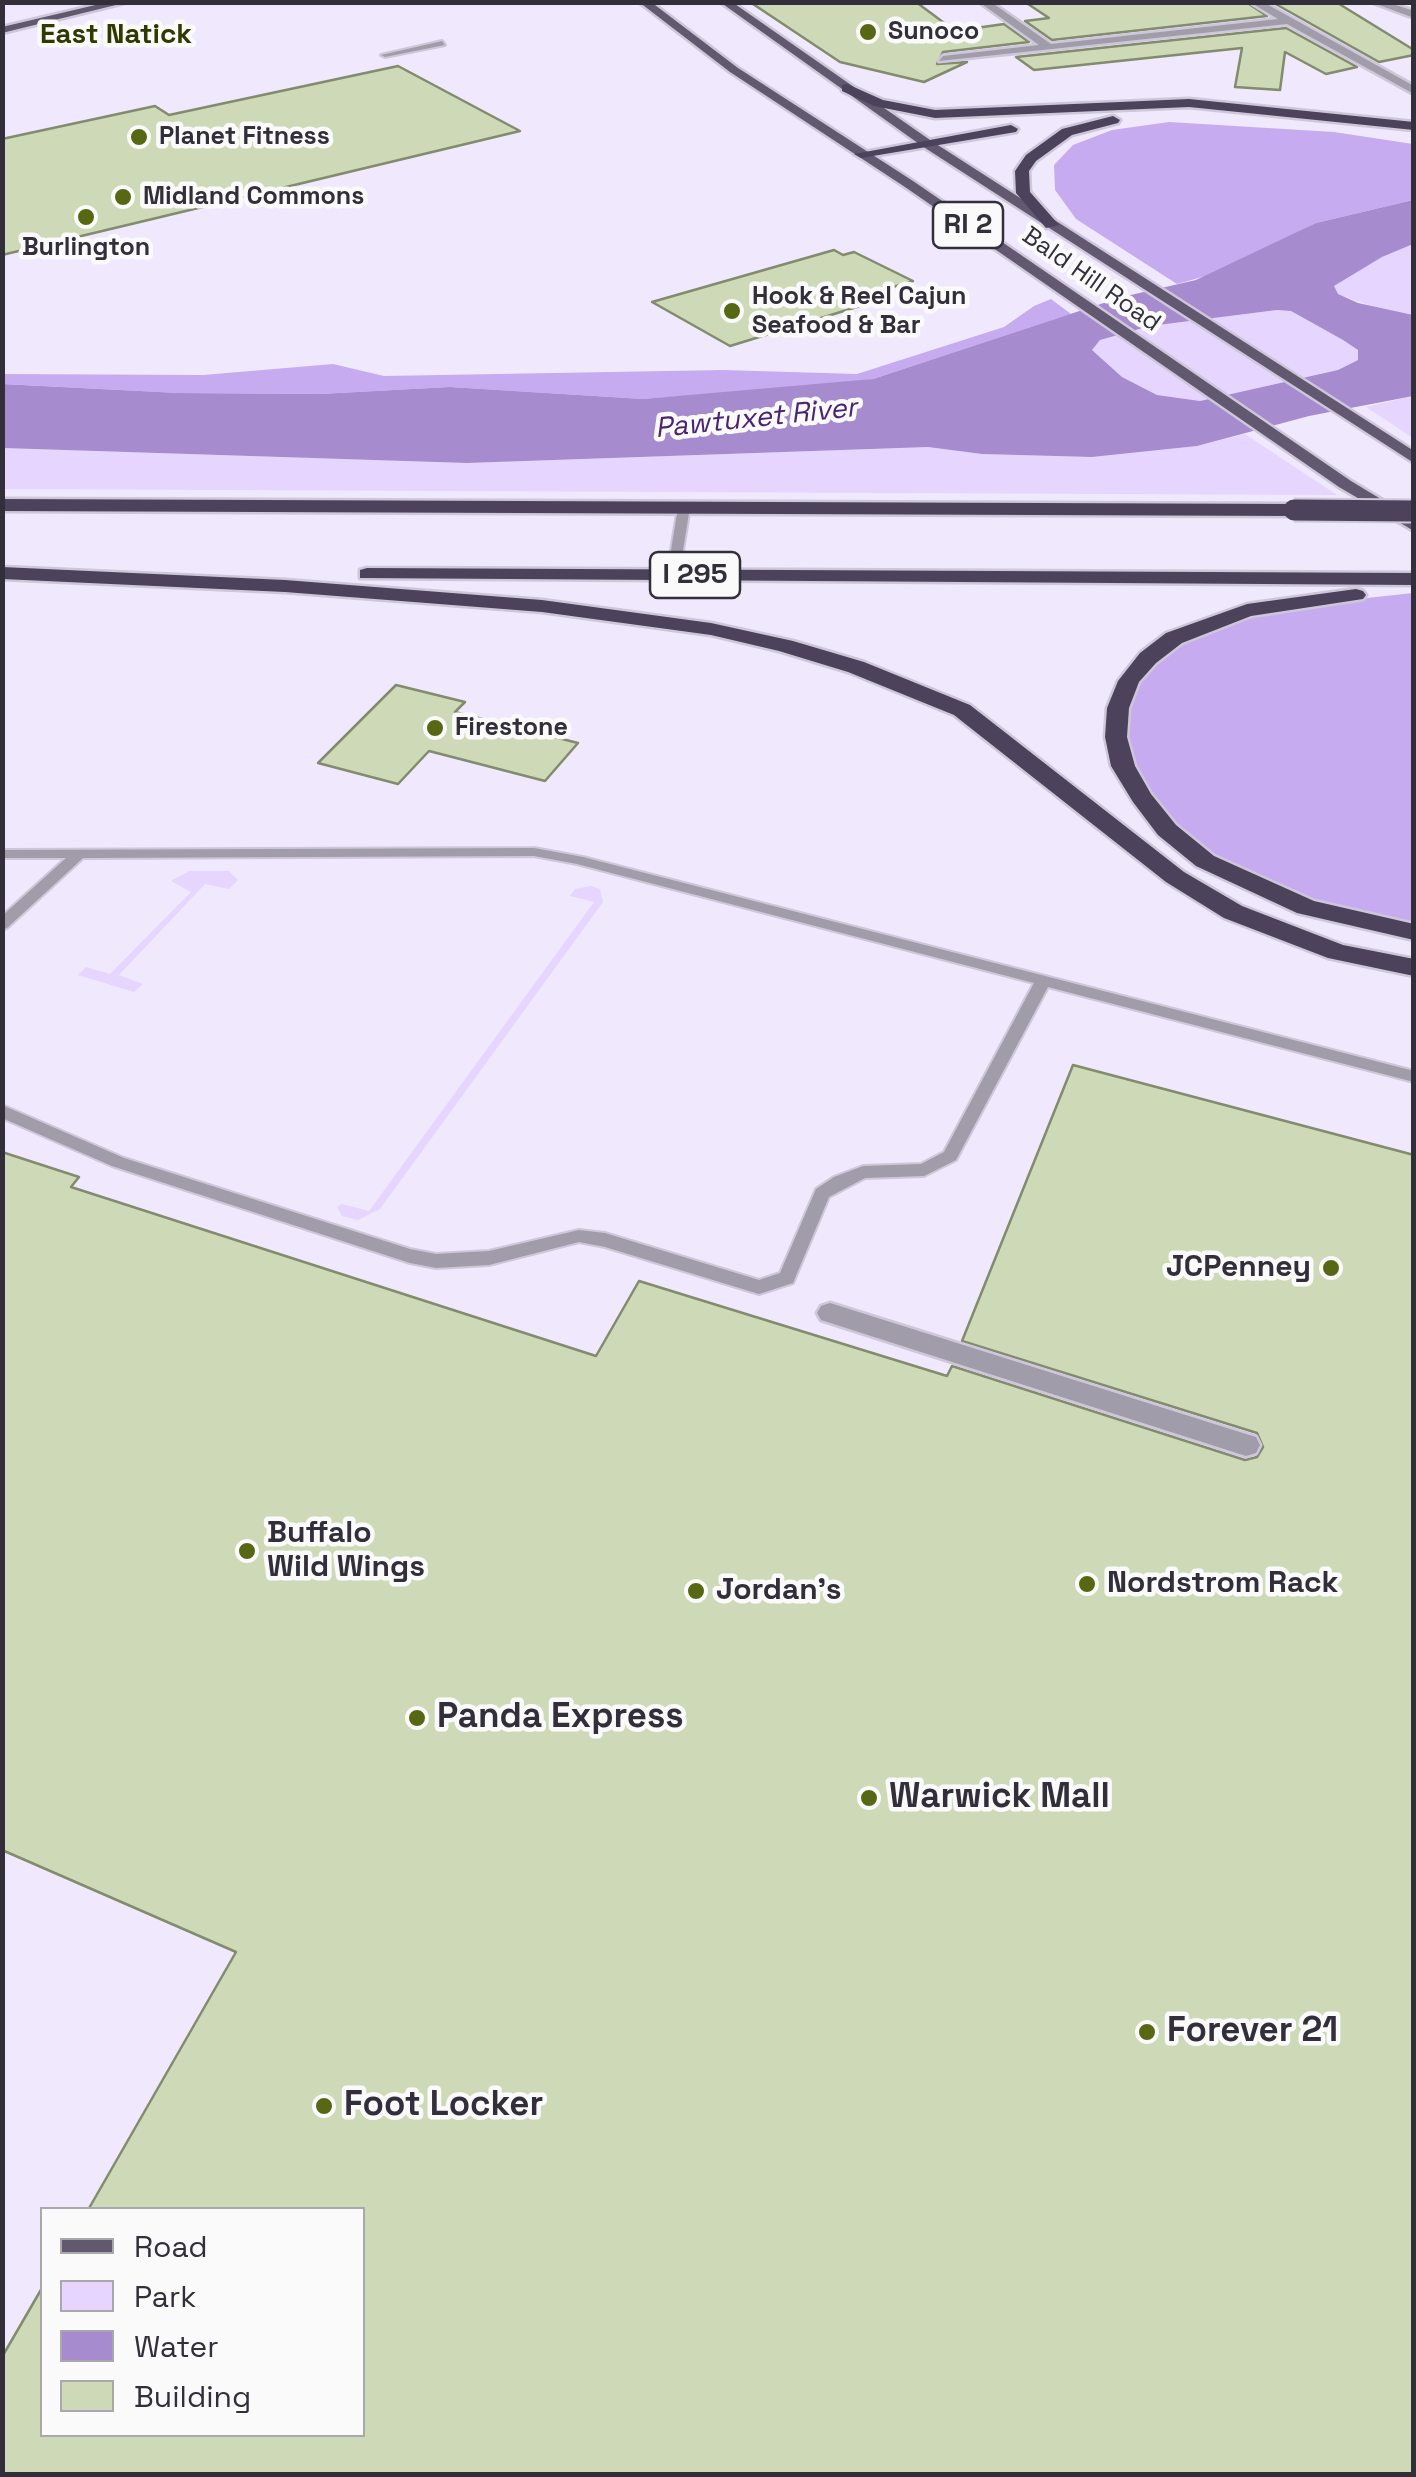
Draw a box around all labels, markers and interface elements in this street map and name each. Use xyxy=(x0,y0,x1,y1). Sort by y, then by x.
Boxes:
place label: Sunoco xyxy=(888,17,979,47)
district label: East Natick xyxy=(40,18,192,52)
marker: Sunoco xyxy=(857,21,879,43)
place label: Planet Fitness xyxy=(159,122,330,152)
marker: Planet Fitness xyxy=(128,126,150,148)
place label: Midland Commons xyxy=(143,182,364,212)
marker: Midland Commons xyxy=(112,186,134,208)
road number: RI 2 xyxy=(933,202,1003,248)
marker: Burlington xyxy=(75,206,97,228)
street label: Bald Hill Road xyxy=(1016,221,1166,339)
place label: Burlington xyxy=(22,233,150,263)
place label: Hook & Reel Cajun Seafood & Bar xyxy=(752,282,966,341)
marker: Hook & Reel Cajun Seafood & Bar xyxy=(721,300,743,322)
water label: Pawtuxet River xyxy=(653,392,859,446)
road number: I 295 xyxy=(650,552,740,598)
place label: Firestone xyxy=(455,713,568,743)
marker: Firestone xyxy=(424,717,446,739)
place label: JCPenney xyxy=(1166,1250,1311,1286)
marker: JCPenney xyxy=(1320,1257,1342,1279)
place label: Buffalo Wild Wings xyxy=(267,1516,425,1586)
marker: Buffalo Wild Wings xyxy=(236,1540,258,1562)
place label: Nordstrom Rack xyxy=(1107,1566,1338,1602)
place label: Jordan's xyxy=(716,1573,842,1609)
marker: Nordstrom Rack xyxy=(1076,1573,1098,1595)
marker: Jordan's xyxy=(685,1580,707,1602)
place label: Panda Express xyxy=(437,1697,684,1739)
marker: Panda Express xyxy=(406,1707,428,1729)
place label: Warwick Mall xyxy=(889,1777,1110,1819)
marker: Warwick Mall xyxy=(858,1787,880,1809)
place label: Forever 21 xyxy=(1167,2011,1338,2053)
marker: Forever 21 xyxy=(1136,2021,1158,2043)
place label: Foot Locker xyxy=(344,2085,543,2127)
marker: Foot Locker xyxy=(313,2095,335,2117)
legend xyxy=(40,2207,365,2437)
text: Road xyxy=(134,2227,208,2266)
text: Park xyxy=(134,2277,196,2316)
text: Water xyxy=(134,2327,219,2366)
text: Building xyxy=(134,2377,251,2416)

